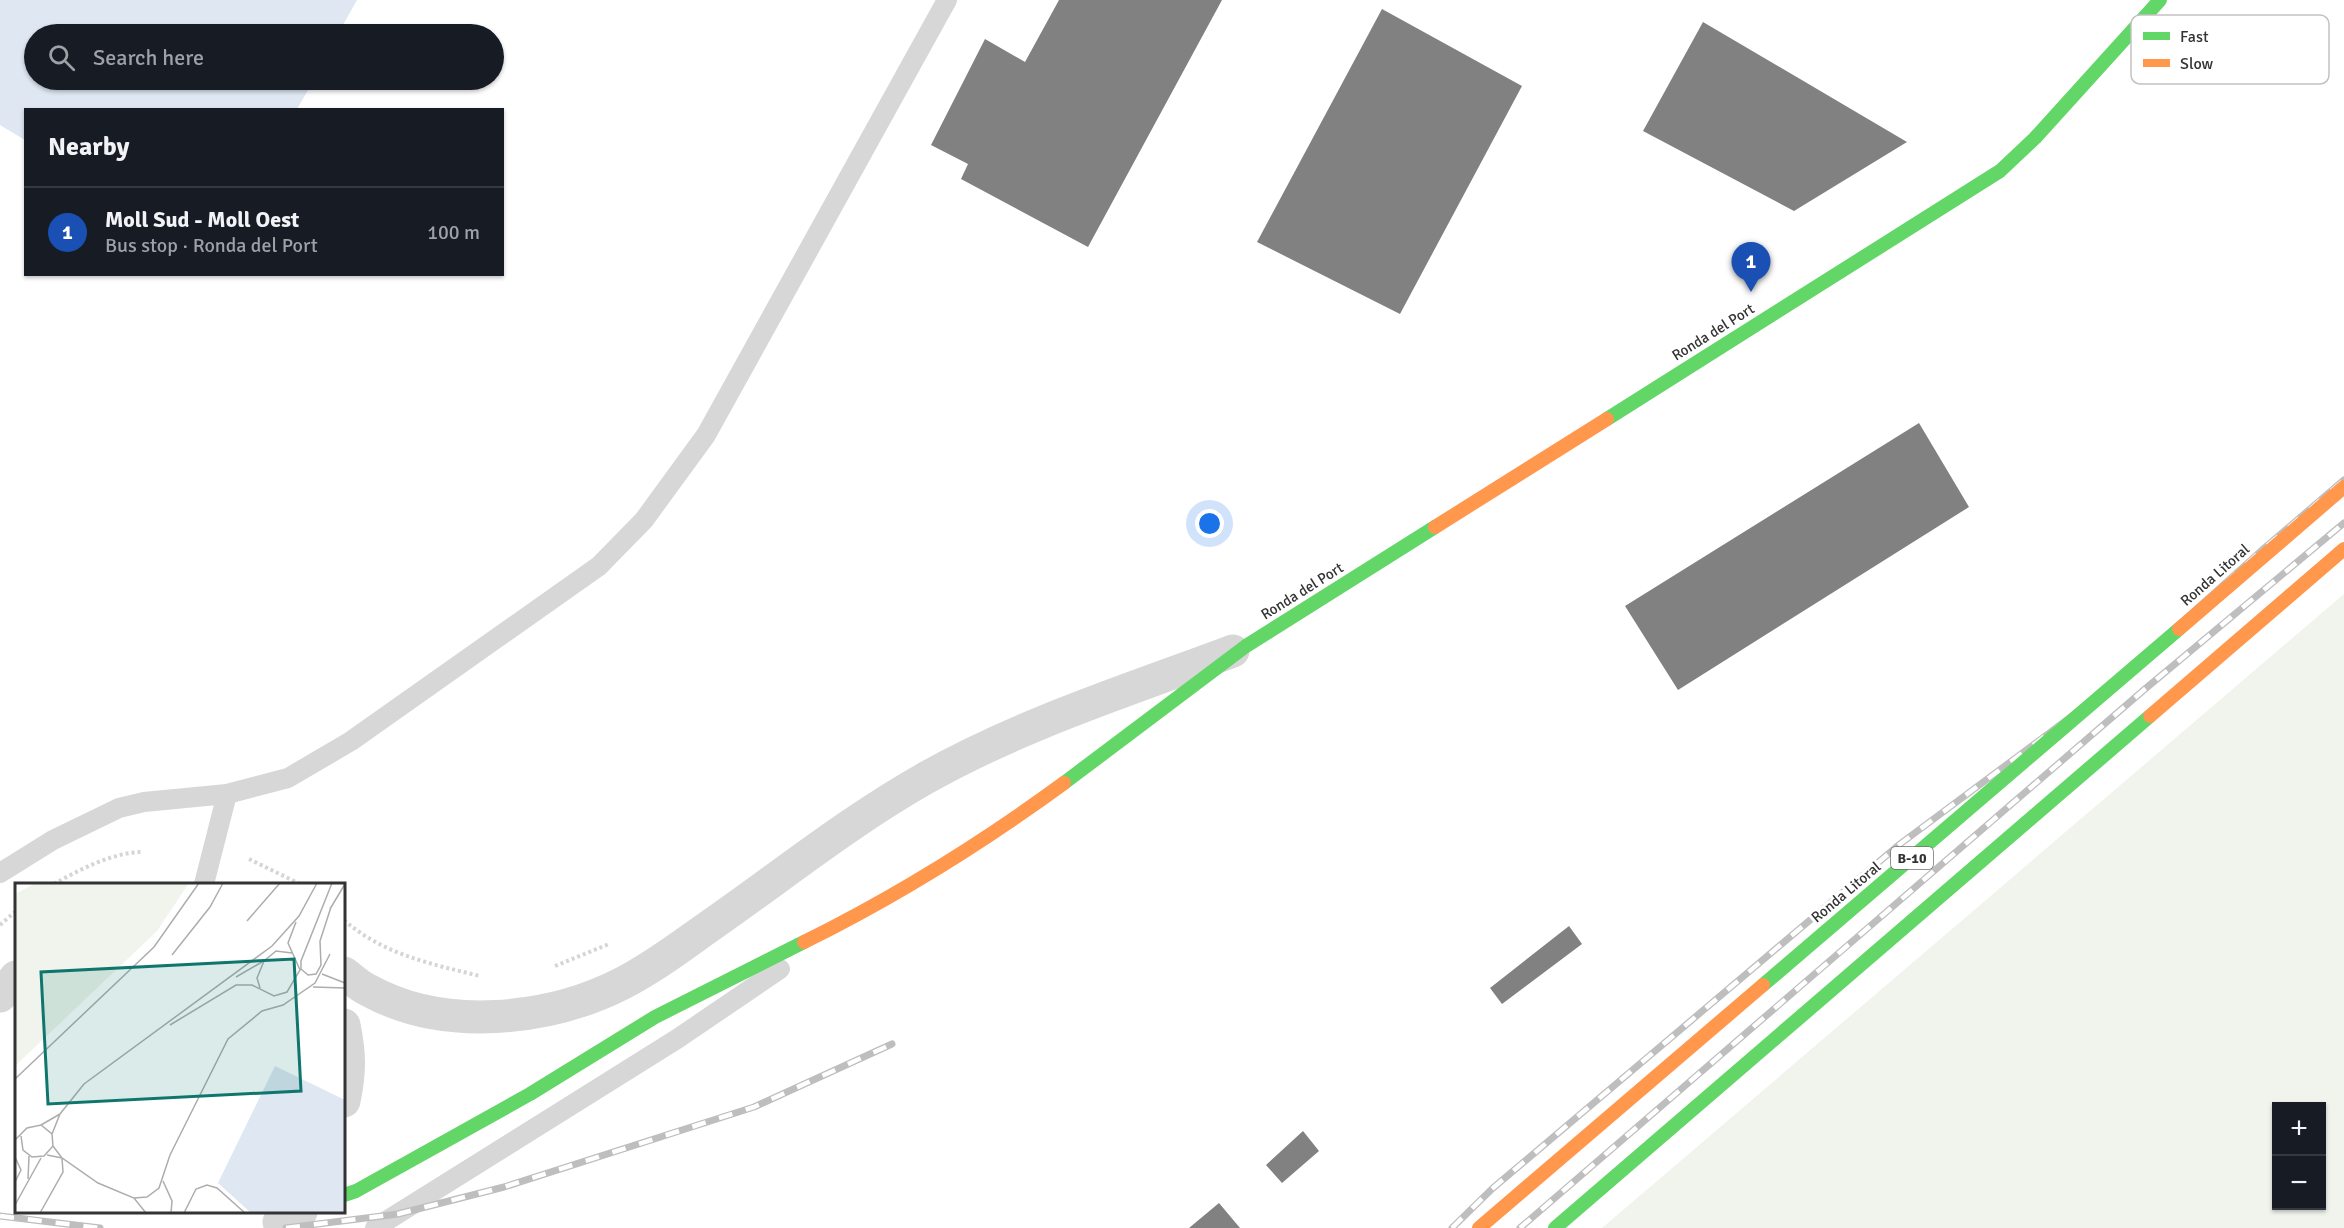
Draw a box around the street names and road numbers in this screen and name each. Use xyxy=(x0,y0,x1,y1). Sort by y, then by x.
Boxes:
street label: Ronda del Port xyxy=(1668,300,1758,364)
street label: Ronda Litoral xyxy=(2177,540,2253,610)
street label: Ronda del Port xyxy=(1257,559,1347,623)
road number: B-10 xyxy=(1891,847,1933,869)
street label: Ronda Litoral xyxy=(1807,858,1885,926)

